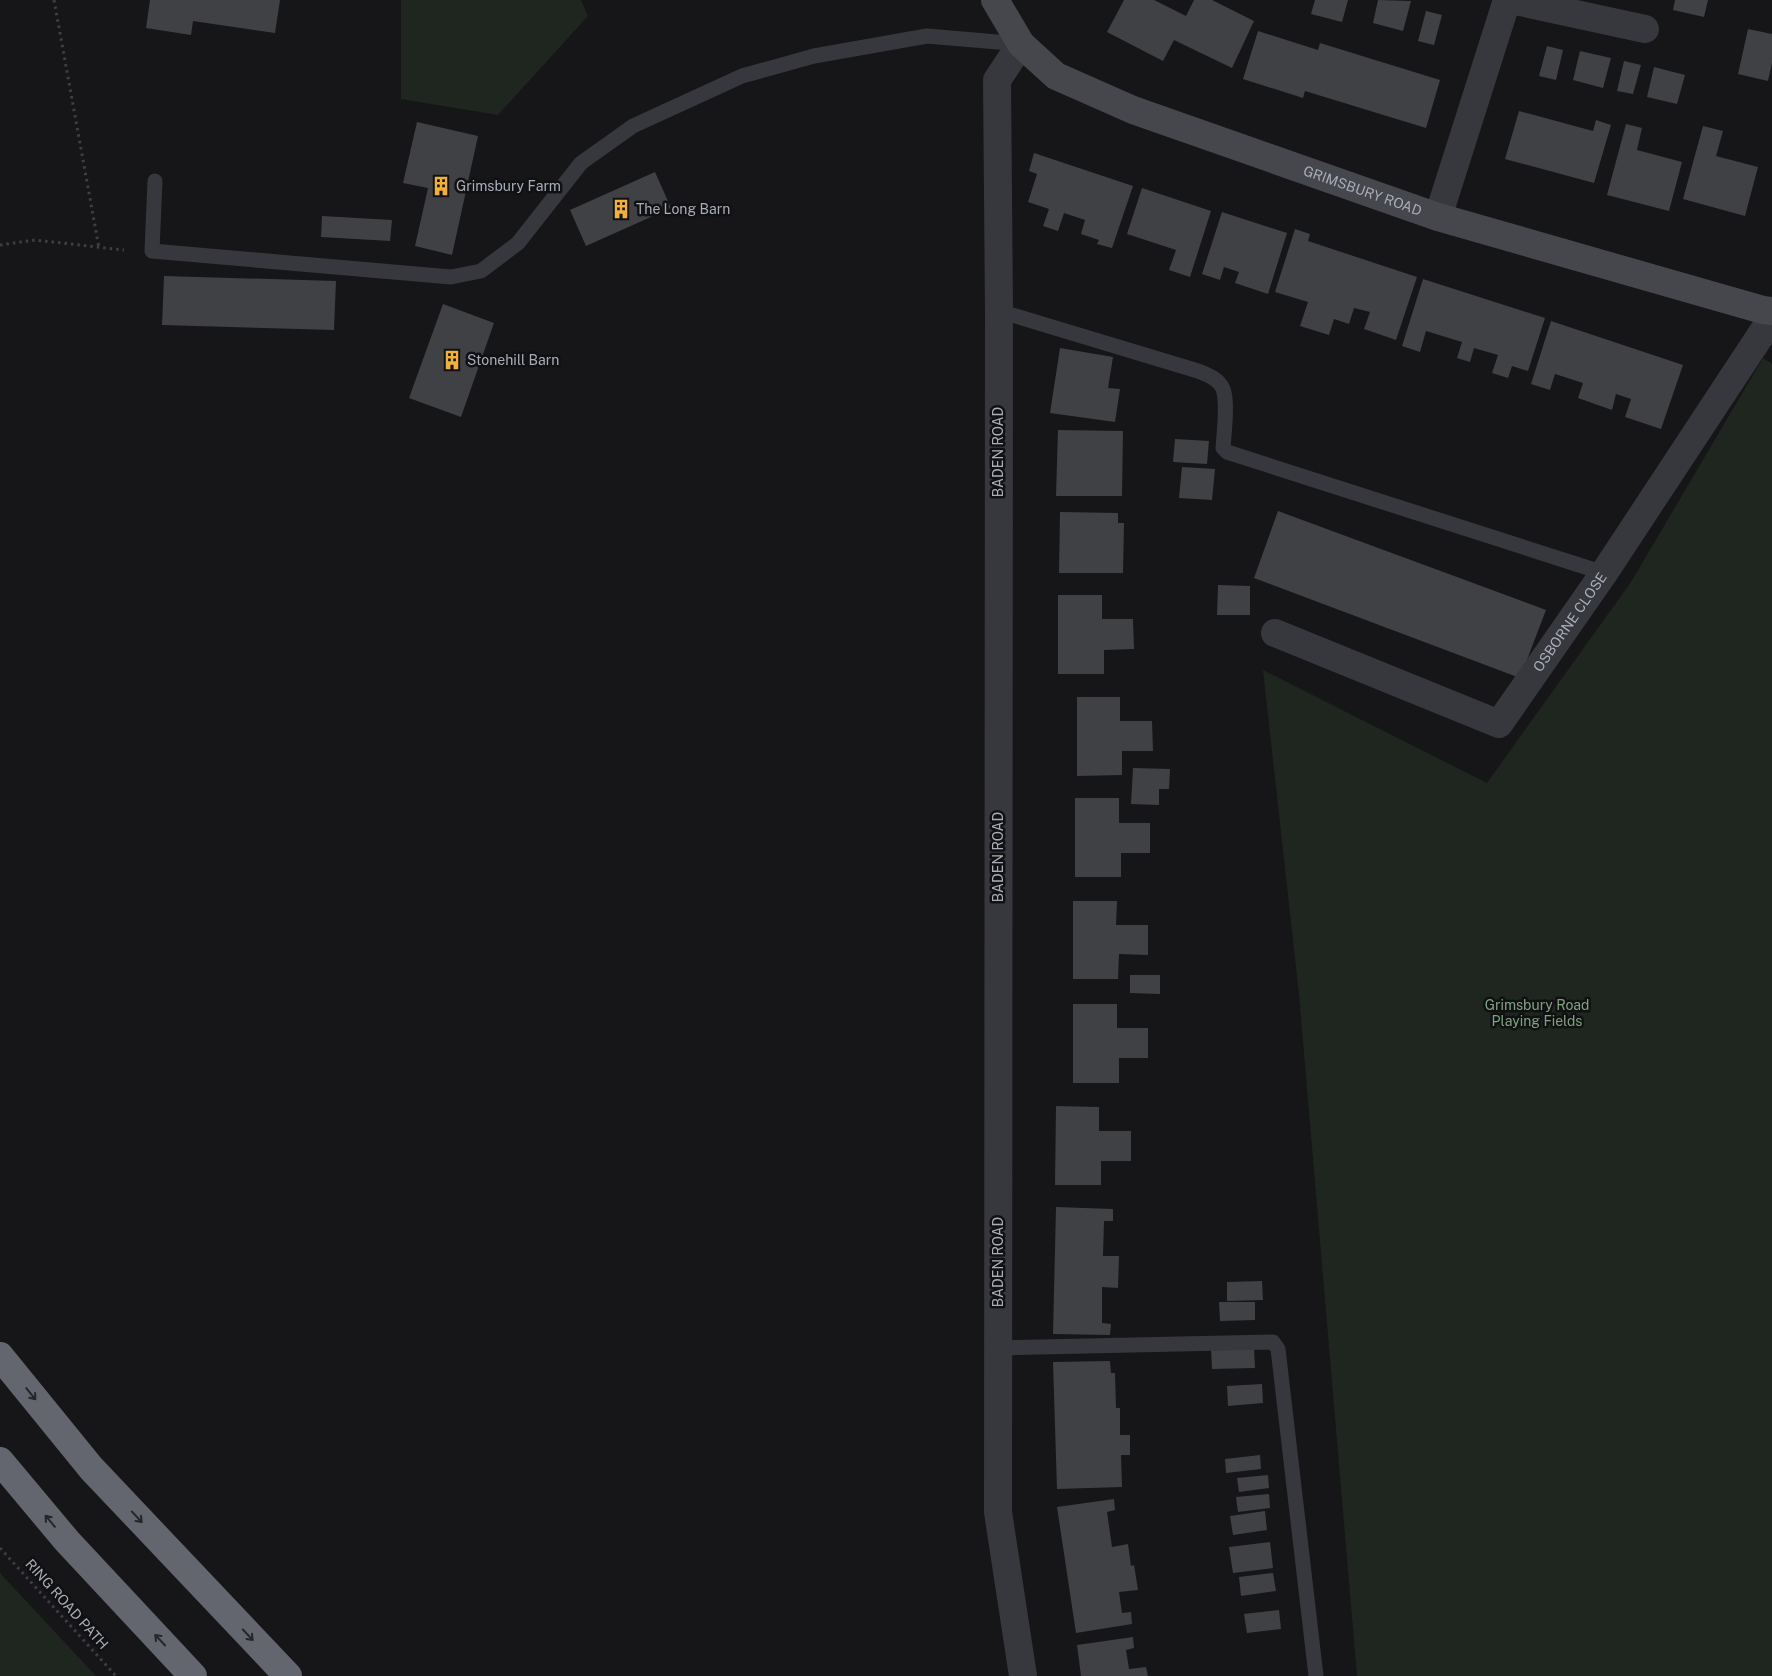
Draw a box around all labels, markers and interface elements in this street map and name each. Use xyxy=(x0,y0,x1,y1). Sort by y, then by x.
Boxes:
street label: GRIMSBURY ROAD xyxy=(1301,162,1424,219)
building icon: Grimsbury Farm xyxy=(430,175,452,197)
place label: Grimsbury Farm xyxy=(456,178,561,194)
building icon: The Long Barn xyxy=(610,198,632,220)
place label: The Long Barn xyxy=(636,201,730,217)
building icon: Stonehill Barn xyxy=(441,349,463,371)
place label: Stonehill Barn xyxy=(467,352,559,368)
street label: BADEN ROAD xyxy=(990,407,1006,497)
street label: OSBORNE CLOSE xyxy=(1530,569,1610,675)
street label: BADEN ROAD xyxy=(990,812,1006,902)
park label: Grimsbury Road Playing Fields xyxy=(1485,997,1589,1029)
street label: BADEN ROAD xyxy=(990,1217,1006,1307)
one-way arrow xyxy=(25,1387,36,1400)
one-way arrow xyxy=(131,1510,143,1523)
one-way arrow xyxy=(45,1515,56,1528)
street label: RING ROAD PATH xyxy=(22,1556,112,1652)
one-way arrow xyxy=(242,1629,254,1641)
one-way arrow xyxy=(154,1634,166,1647)

